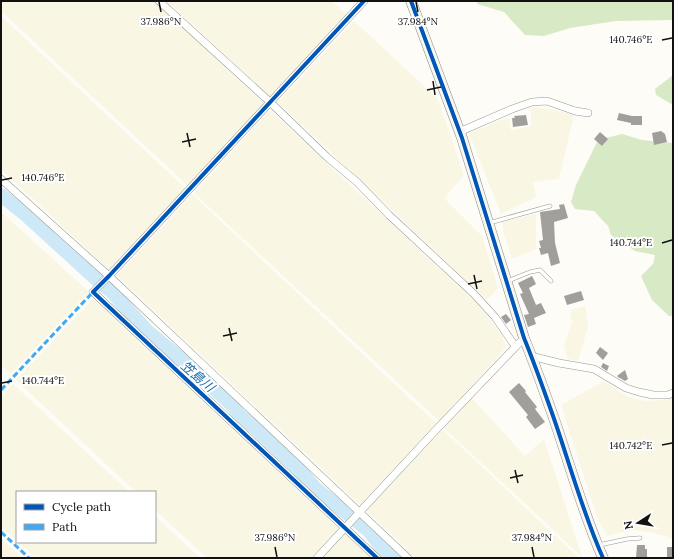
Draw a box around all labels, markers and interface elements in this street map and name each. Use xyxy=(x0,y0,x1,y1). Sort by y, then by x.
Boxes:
text: 37.986°N xyxy=(141,15,182,28)
text: 37.984°N xyxy=(398,15,439,28)
text: 140.746°E xyxy=(609,33,653,46)
text: 140.746°E xyxy=(21,171,65,184)
text: 140.744°E xyxy=(610,236,652,249)
water label: 笠島川 xyxy=(177,357,219,397)
text: 140.744°E xyxy=(22,374,64,387)
text: 140.742°E xyxy=(610,439,652,452)
legend xyxy=(16,491,156,543)
text: Cycle path xyxy=(52,499,111,514)
north arrow xyxy=(618,503,658,543)
text: Path xyxy=(52,519,77,534)
text: N xyxy=(620,519,636,531)
text: 37.986°N xyxy=(255,531,296,544)
text: 37.984°N xyxy=(512,531,553,544)

